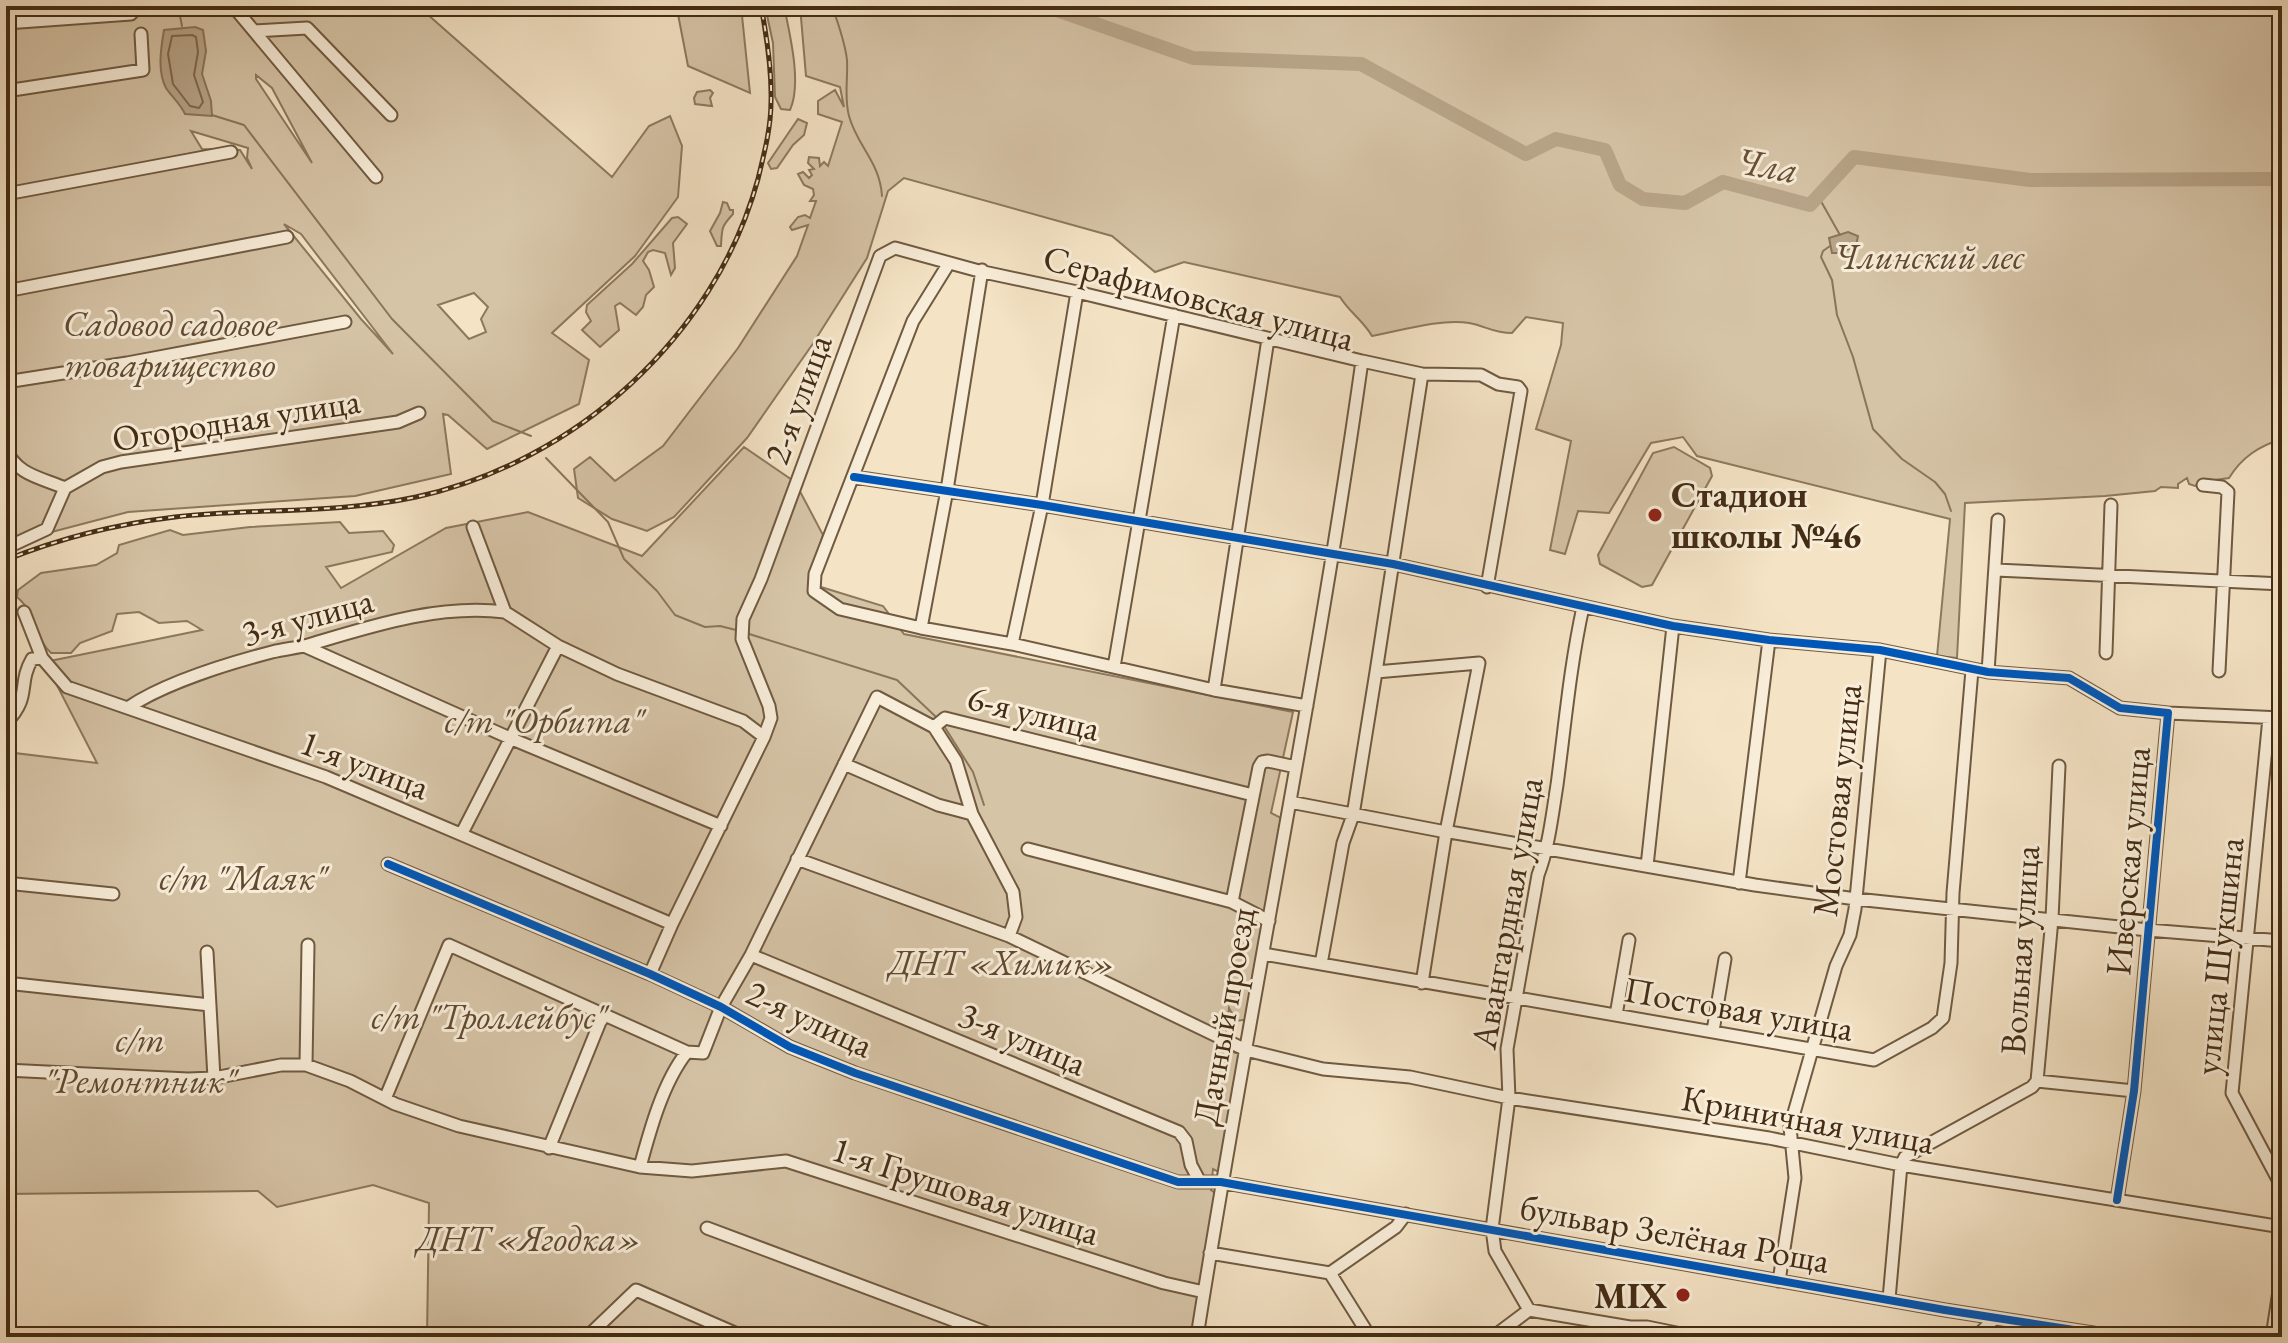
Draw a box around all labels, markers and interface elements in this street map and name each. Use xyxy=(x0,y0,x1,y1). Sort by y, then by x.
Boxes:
water label: Чла xyxy=(1732,135,1802,194)
street label: Серафимовская улица xyxy=(1038,233,1360,362)
park label: Члинский лес xyxy=(1834,233,2025,280)
park label: Садовод садовое товарищество xyxy=(63,300,278,388)
street label: 2-я улица xyxy=(752,327,843,470)
street label: Огородная улица xyxy=(109,377,364,462)
place label: Стадион школы №46 xyxy=(1671,471,1861,559)
marker: Стадион школы №46 xyxy=(1646,506,1664,524)
street label: 3-я улица xyxy=(236,576,379,657)
street label: 6-я улица xyxy=(963,673,1105,752)
street label: Мостовая улица xyxy=(1801,681,1872,919)
park label: с/т "Орбита" xyxy=(444,697,647,744)
street label: 1-я улица xyxy=(294,718,437,811)
street label: Иверская улица xyxy=(2094,744,2161,977)
street label: Авангардная улица xyxy=(1459,773,1554,1054)
street label: улица Шукшина xyxy=(2183,834,2254,1077)
street label: Вольная улица xyxy=(1989,843,2050,1056)
park label: с/т "Маяк" xyxy=(159,854,330,901)
street label: Дачный проезд xyxy=(1181,904,1266,1129)
park label: ДНТ «Химик» xyxy=(886,939,1115,986)
street label: Постовая улица xyxy=(1621,965,1858,1052)
street label: 2-я улица xyxy=(739,969,881,1068)
street label: 3-я улица xyxy=(952,991,1094,1087)
park label: с/т "Троллейбус" xyxy=(371,993,610,1040)
park label: с/т "Ремонтник" xyxy=(44,1016,239,1104)
street label: Криничная улица xyxy=(1678,1074,1939,1165)
street label: 1-я Грушовая улица xyxy=(826,1125,1106,1256)
street label: бульвар Зелёная Роща xyxy=(1517,1183,1834,1284)
park label: ДНТ «Ягодка» xyxy=(413,1215,642,1262)
place label: MIX xyxy=(1594,1272,1667,1319)
marker: MIX xyxy=(1674,1286,1692,1304)

